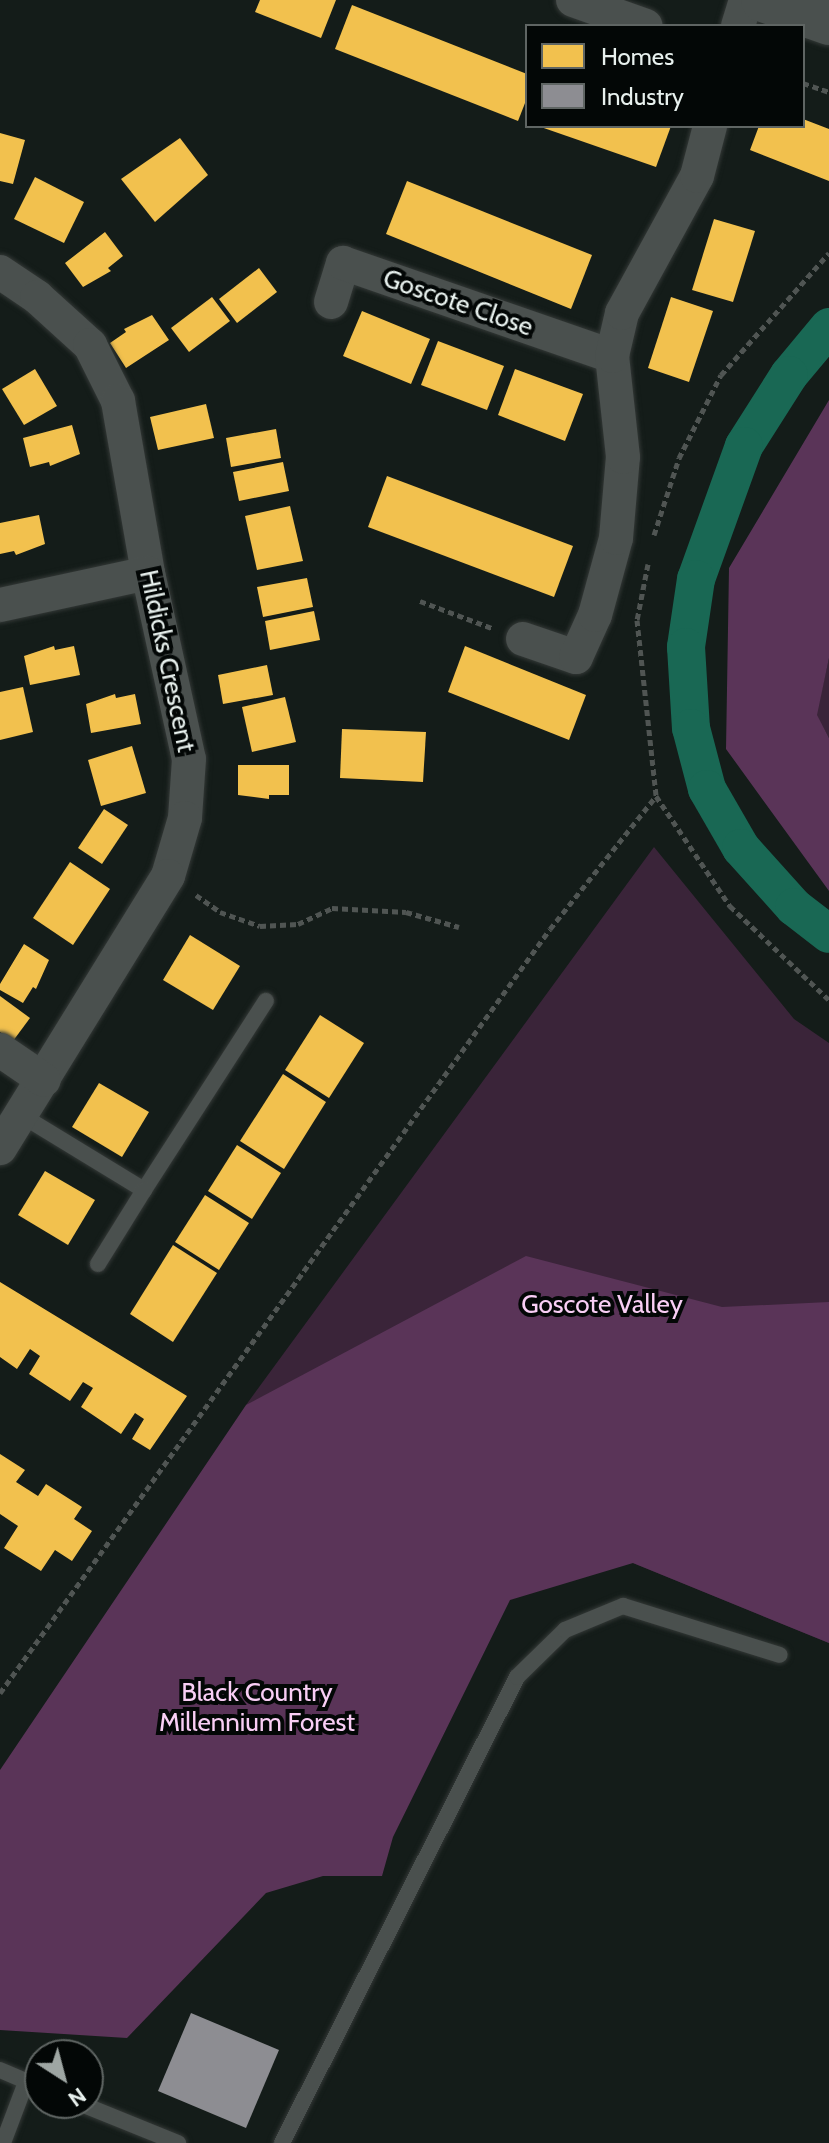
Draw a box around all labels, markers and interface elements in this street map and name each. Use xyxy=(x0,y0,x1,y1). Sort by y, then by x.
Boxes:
legend xyxy=(525,24,805,128)
text: Homes xyxy=(601,42,674,71)
text: Industry xyxy=(601,82,684,111)
street label: Goscote Close xyxy=(379,263,537,343)
street label: Hildicks Crescent xyxy=(132,567,202,755)
park label: Goscote Valley xyxy=(521,1289,683,1321)
park label: Black Country Millennium Forest xyxy=(159,1677,355,1738)
north arrow xyxy=(24,2039,104,2119)
text: N xyxy=(63,2082,91,2113)

